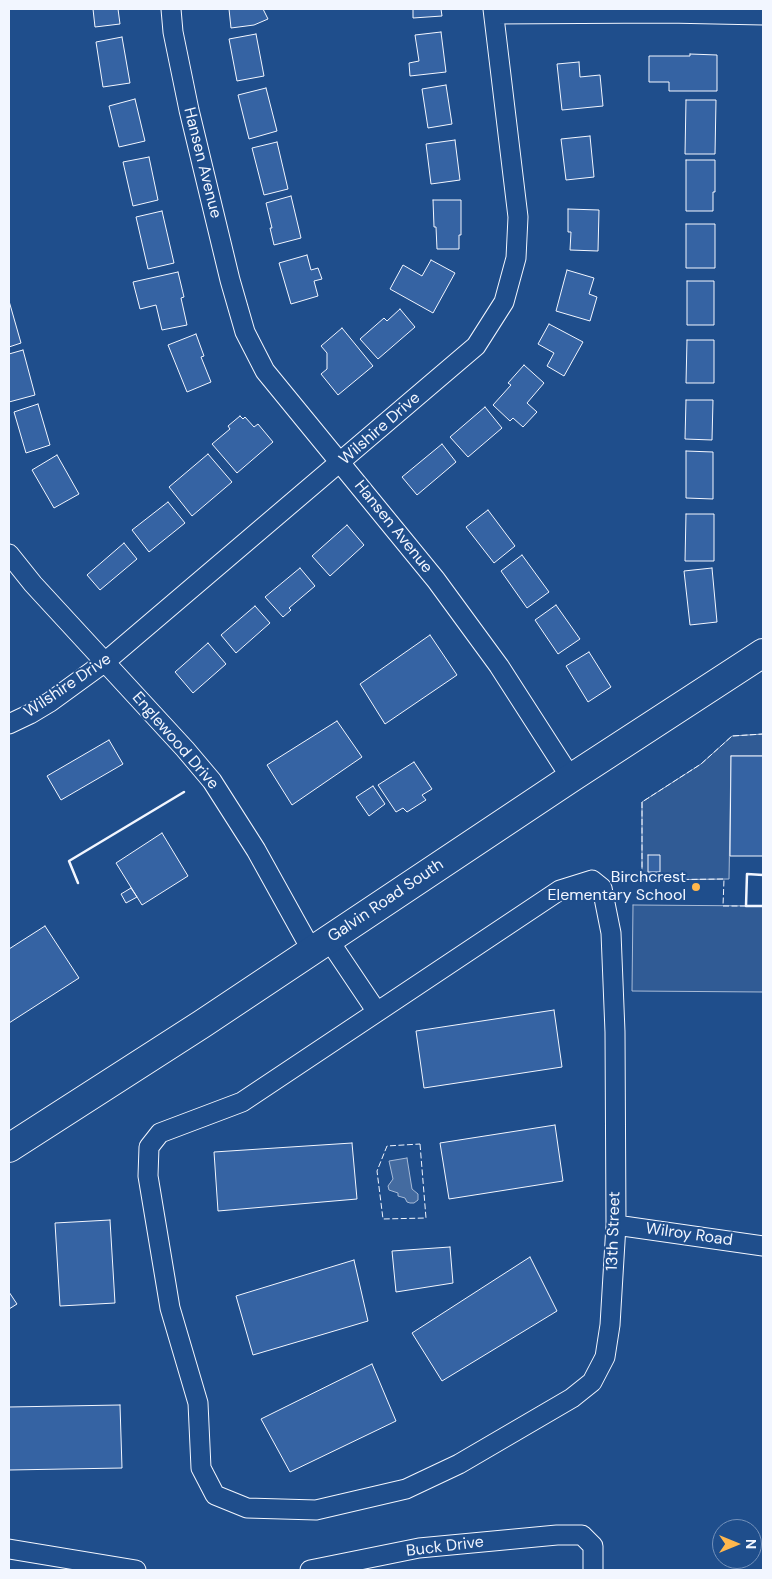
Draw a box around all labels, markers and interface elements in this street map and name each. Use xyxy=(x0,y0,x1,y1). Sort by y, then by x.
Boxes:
street label: Hansen Avenue xyxy=(179,106,225,220)
street label: Wilshire Drive xyxy=(336,389,424,469)
street label: Hansen Avenue xyxy=(350,477,436,577)
street label: Wilshire Drive xyxy=(21,650,115,722)
street label: Englewood Drive xyxy=(128,688,222,794)
street label: Galvin Road South xyxy=(325,855,447,947)
place label: Birchcrest Elementary School xyxy=(548,868,686,906)
marker: Birchcrest Elementary School xyxy=(690,881,702,893)
street label: 13th Street xyxy=(603,1191,625,1271)
street label: Wilroy Road xyxy=(644,1219,734,1251)
north arrow xyxy=(712,1519,762,1569)
street label: Buck Drive xyxy=(405,1533,485,1561)
text: N xyxy=(742,1539,760,1549)

